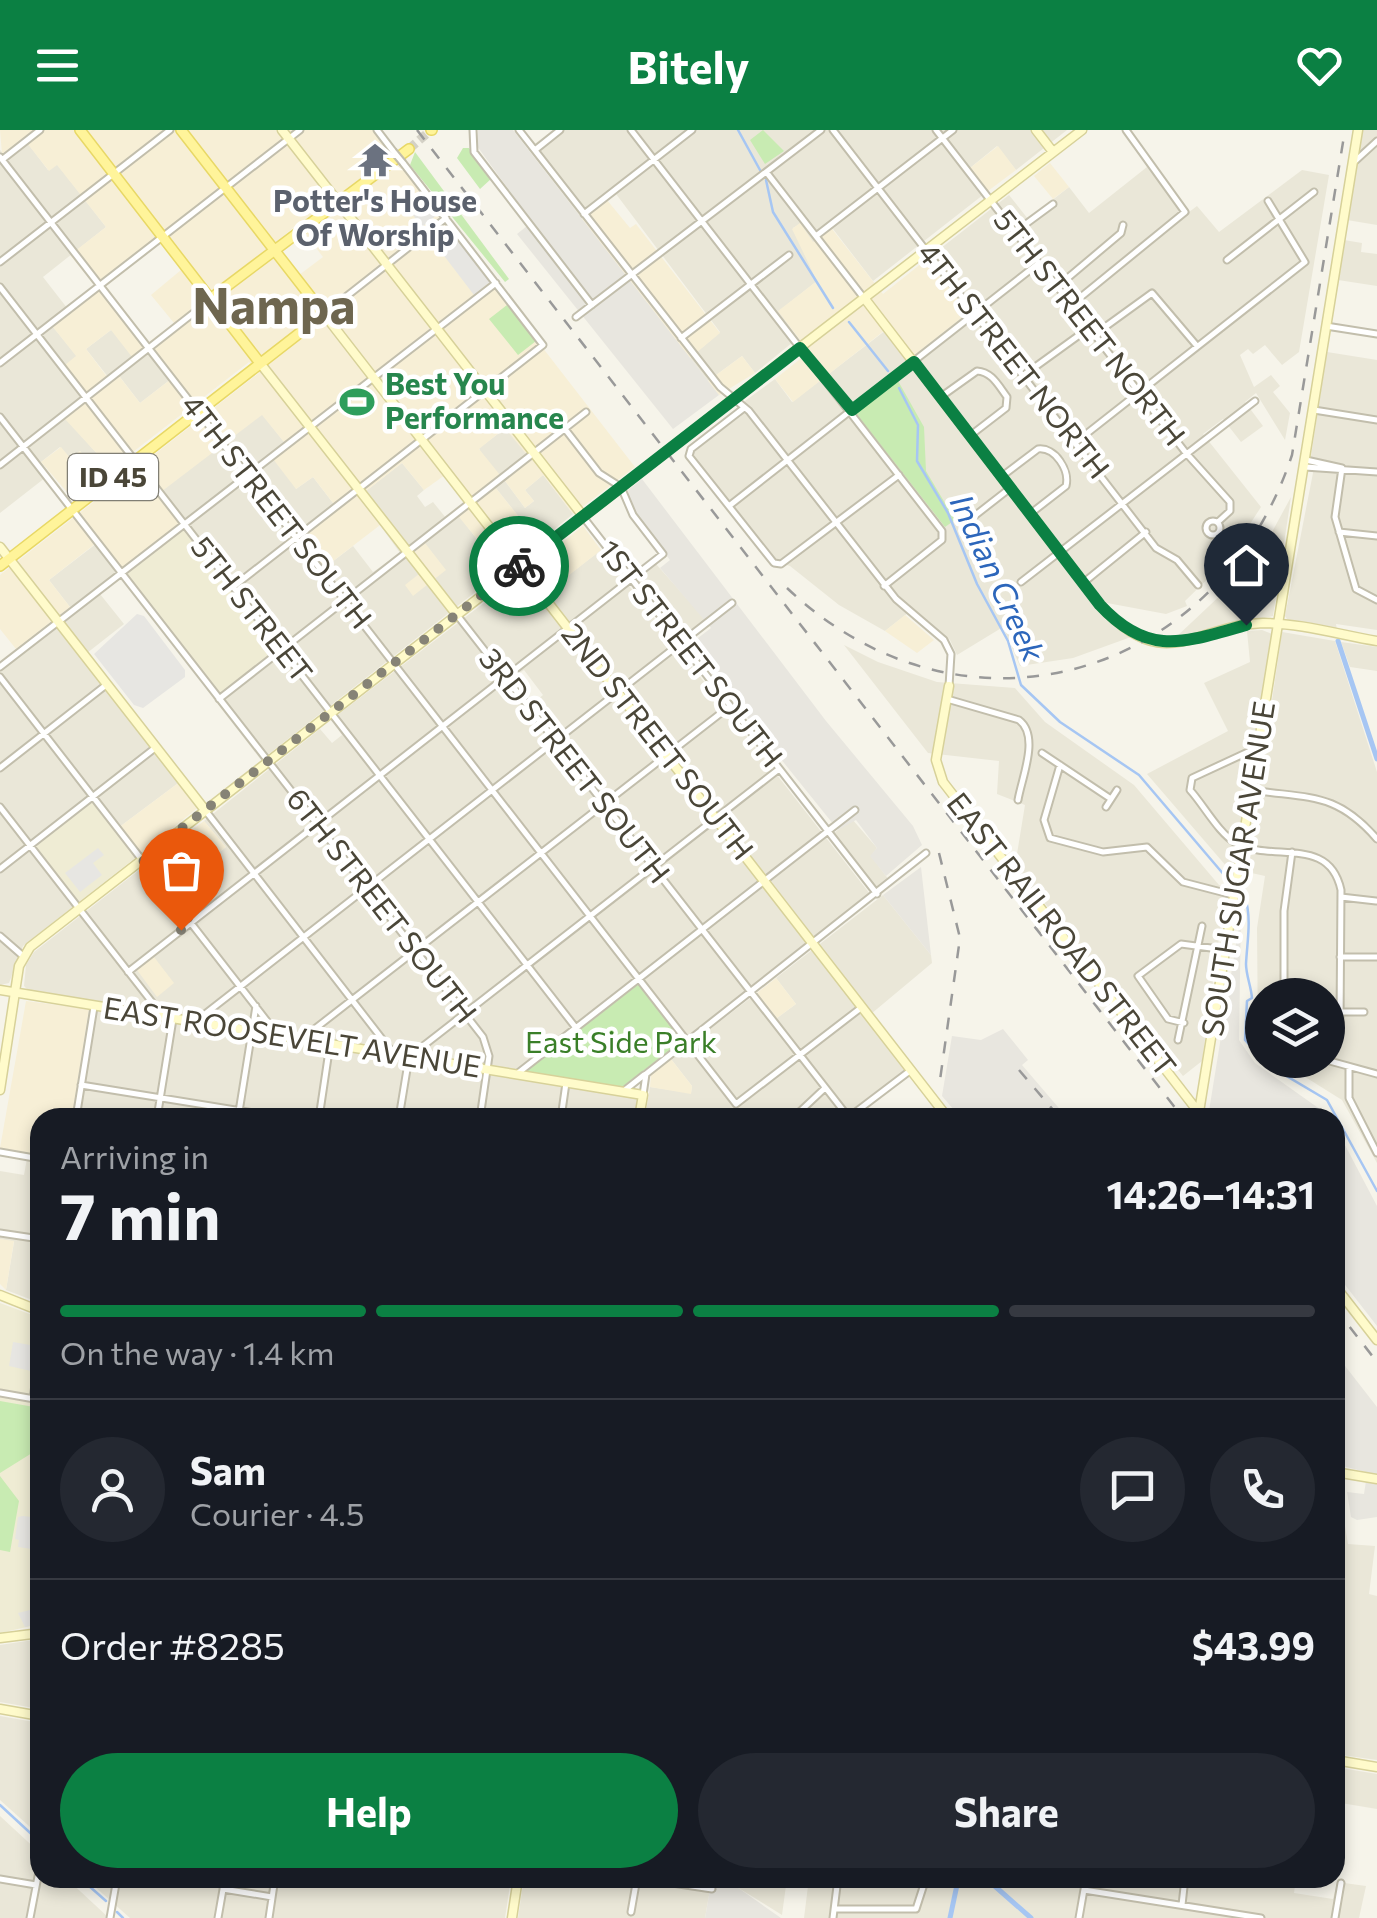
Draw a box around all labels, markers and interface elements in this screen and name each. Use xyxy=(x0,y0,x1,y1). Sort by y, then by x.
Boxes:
icon: menu xyxy=(30,38,85,93)
text: Bitely xyxy=(628,38,749,93)
icon: heart xyxy=(1292,38,1347,93)
temple icon: Potter's House Of Worship xyxy=(356,141,394,179)
place label: Potter's House Of Worship xyxy=(273,181,477,252)
street label: 5TH STREET NORTH xyxy=(987,201,1195,452)
street label: 4TH STREET NORTH xyxy=(911,234,1119,485)
district label: Nampa xyxy=(192,273,356,334)
place label: Best You Performance xyxy=(385,364,564,435)
sports icon: Best You Performance xyxy=(338,383,376,421)
street label: 4TH STREET SOUTH xyxy=(175,386,381,635)
road number: ID 45 xyxy=(68,454,158,500)
water label: Indian Creek xyxy=(943,487,1055,668)
courier xyxy=(469,516,569,616)
pin xyxy=(1204,523,1289,626)
street label: 5TH STREET xyxy=(184,528,322,689)
street label: 1ST STREET SOUTH xyxy=(592,532,792,773)
icon: home xyxy=(1219,538,1274,593)
icon: bike xyxy=(492,539,547,594)
street label: 2ND STREET SOUTH xyxy=(555,615,763,866)
street label: 3RD STREET SOUTH xyxy=(473,640,679,889)
street label: SOUTH SUGAR AVENUE xyxy=(1192,698,1281,1039)
street label: 6TH STREET SOUTH xyxy=(280,780,486,1029)
street label: EAST RAILROAD STREET xyxy=(941,784,1185,1083)
pin xyxy=(139,828,224,931)
icon: bag xyxy=(154,843,209,898)
map controls xyxy=(1245,978,1345,1078)
button: layers xyxy=(1245,978,1345,1078)
street label: EAST ROOSEVELT AVENUE xyxy=(101,987,484,1084)
park label: East Side Park xyxy=(525,1022,717,1059)
text: Arriving in xyxy=(60,1136,209,1176)
text: 14:26–14:31 xyxy=(1106,1170,1315,1217)
text: 7 min xyxy=(60,1174,221,1253)
text: On the way · 1.4 km xyxy=(60,1332,334,1372)
button: person xyxy=(60,1437,165,1542)
button: chat xyxy=(1080,1437,1185,1542)
button: phone xyxy=(1210,1437,1315,1542)
text: Sam xyxy=(190,1446,266,1493)
text: Courier · 4.5 xyxy=(190,1493,364,1533)
text: Order #8285 xyxy=(60,1621,285,1668)
text: $43.99 xyxy=(1192,1621,1315,1668)
button: Help xyxy=(60,1753,678,1868)
button: Share xyxy=(698,1753,1315,1868)

